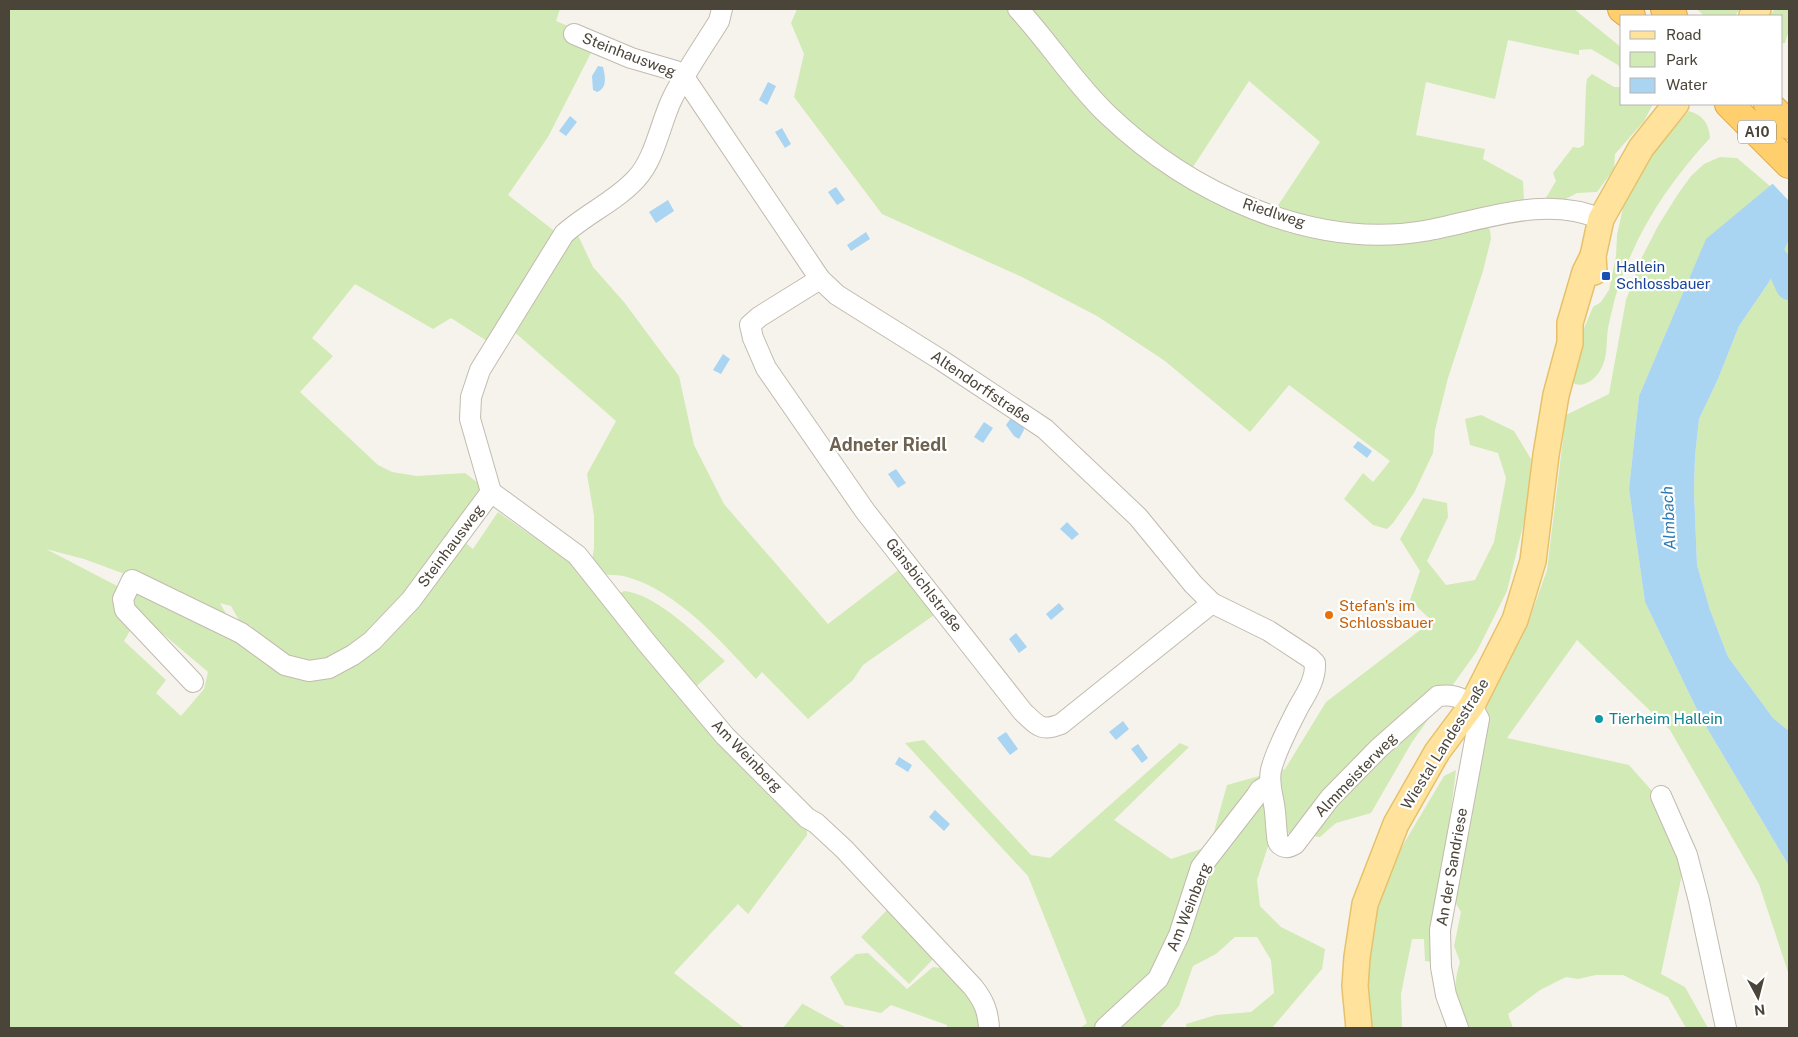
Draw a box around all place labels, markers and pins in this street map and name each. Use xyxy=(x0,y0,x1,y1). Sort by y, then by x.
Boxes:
place label: Hallein Schlossbauer xyxy=(1616,258,1711,292)
marker: Hallein Schlossbauer xyxy=(1600,270,1612,282)
place label: Stefan's im Schlossbauer xyxy=(1339,597,1434,631)
marker: Stefan's im Schlossbauer xyxy=(1323,609,1335,621)
place label: Tierheim Hallein xyxy=(1609,710,1723,727)
marker: Tierheim Hallein xyxy=(1593,713,1605,725)

